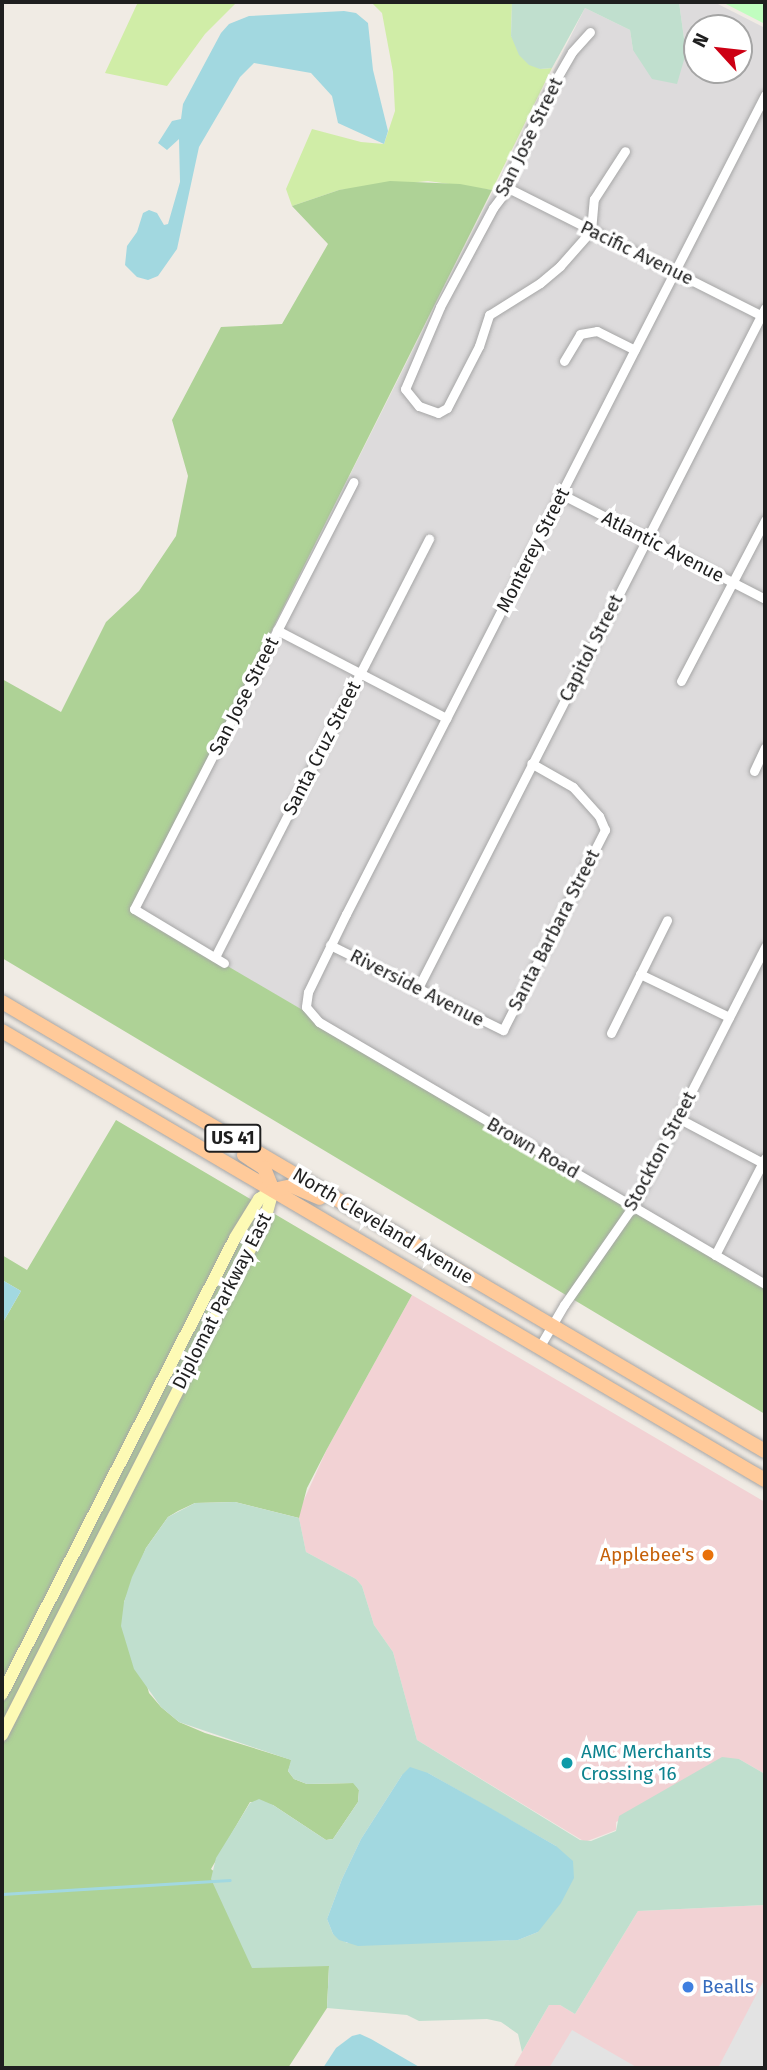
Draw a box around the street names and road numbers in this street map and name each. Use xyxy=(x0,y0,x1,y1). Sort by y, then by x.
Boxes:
street label: San Jose Street xyxy=(490,74,568,200)
street label: Pacific Avenue xyxy=(577,216,697,290)
street label: Monterey Street xyxy=(492,484,574,616)
street label: Atlantic Avenue xyxy=(598,506,728,588)
street label: Capitol Street xyxy=(554,591,628,705)
street label: San Jose Street xyxy=(204,633,284,759)
street label: Santa Cruz Street xyxy=(278,677,366,819)
street label: Santa Barbara Street xyxy=(503,845,605,1015)
street label: Riverside Avenue xyxy=(346,944,488,1032)
street label: Stockton Street xyxy=(619,1087,701,1215)
street label: Brown Road xyxy=(483,1112,583,1184)
road number: US 41 xyxy=(203,1124,263,1153)
street label: North Cleveland Avenue xyxy=(289,1163,477,1289)
street label: Diplomat Parkway East xyxy=(168,1209,276,1393)

